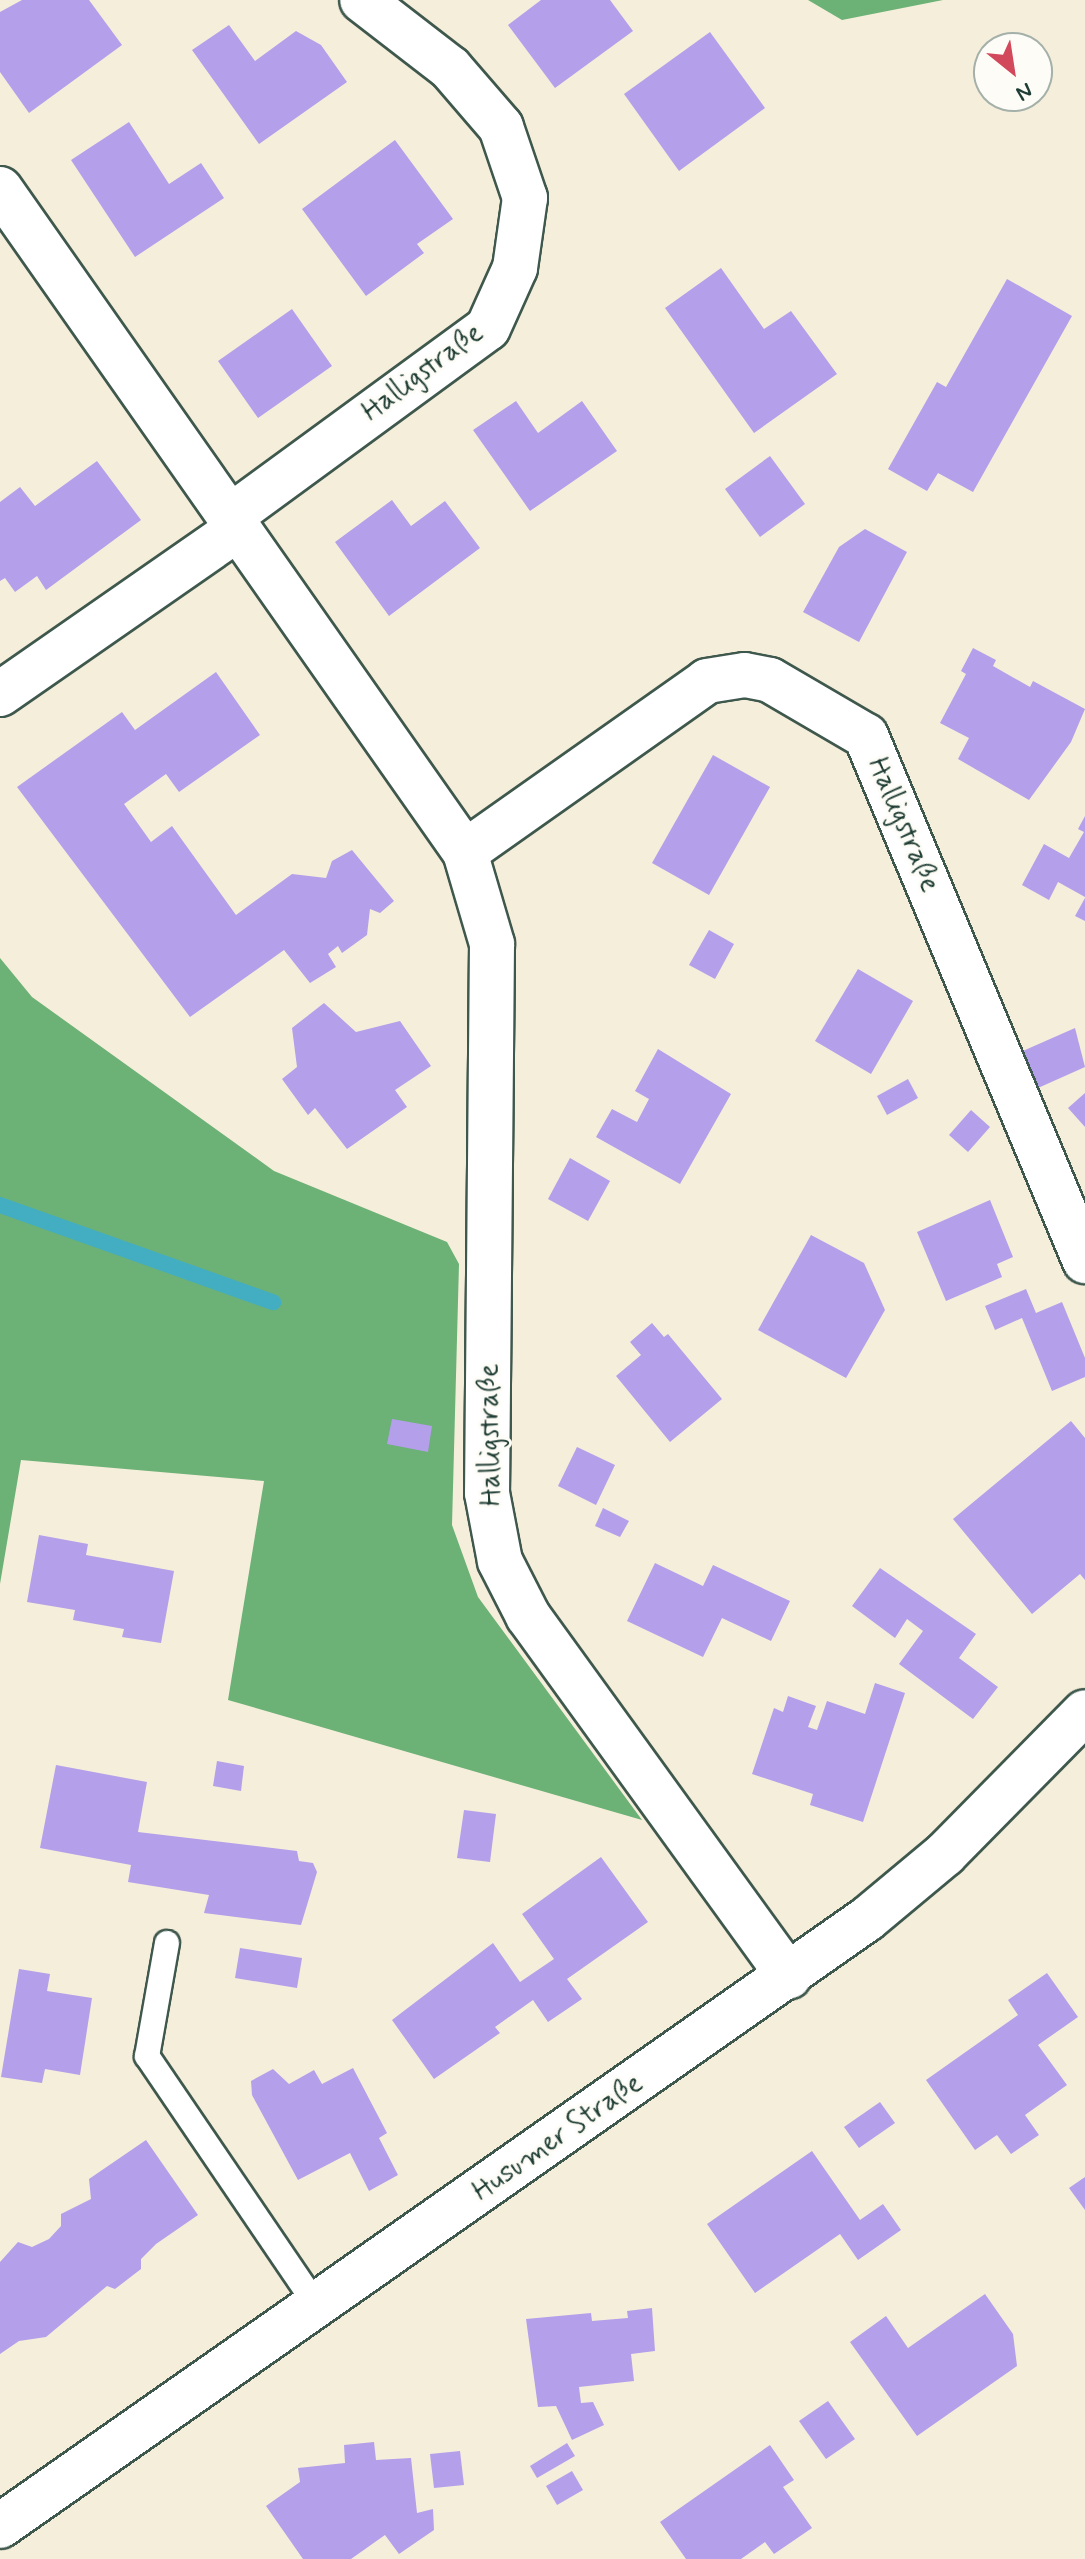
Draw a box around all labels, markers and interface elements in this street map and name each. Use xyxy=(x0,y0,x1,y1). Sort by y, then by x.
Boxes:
north arrow xyxy=(973,32,1053,112)
text: N xyxy=(1011,75,1037,107)
street label: Halligstraße xyxy=(356,317,490,429)
street label: Halligstraße xyxy=(860,753,946,897)
street label: Halligstraße xyxy=(473,1363,509,1507)
street label: Husumer Straße xyxy=(467,2067,649,2209)

